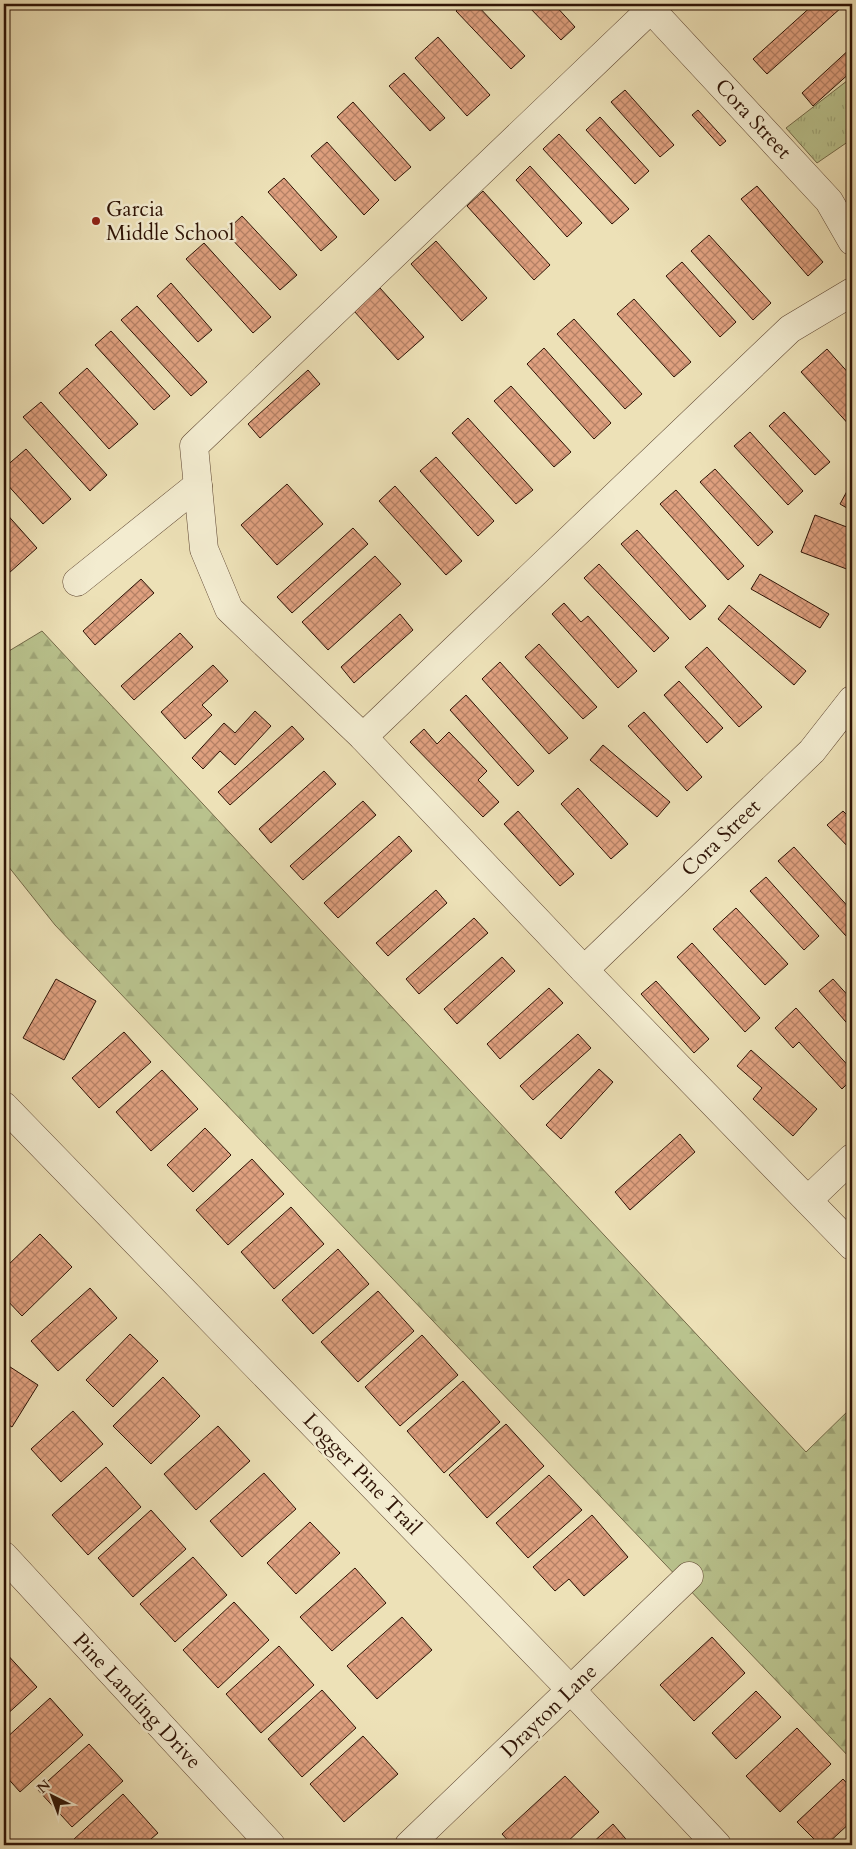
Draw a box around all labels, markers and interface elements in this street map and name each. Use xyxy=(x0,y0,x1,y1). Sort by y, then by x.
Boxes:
street label: Cora Street xyxy=(708,72,798,166)
place label: Garcia Middle School xyxy=(106,195,234,248)
marker: Garcia Middle School xyxy=(90,215,102,227)
street label: Cora Street xyxy=(675,792,767,883)
street label: Logger Pine Trail xyxy=(296,1407,428,1541)
street label: Pine Landing Drive xyxy=(66,1627,208,1775)
street label: Drayton Lane xyxy=(494,1658,604,1764)
north arrow xyxy=(28,1772,78,1822)
text: N xyxy=(33,1776,55,1798)

